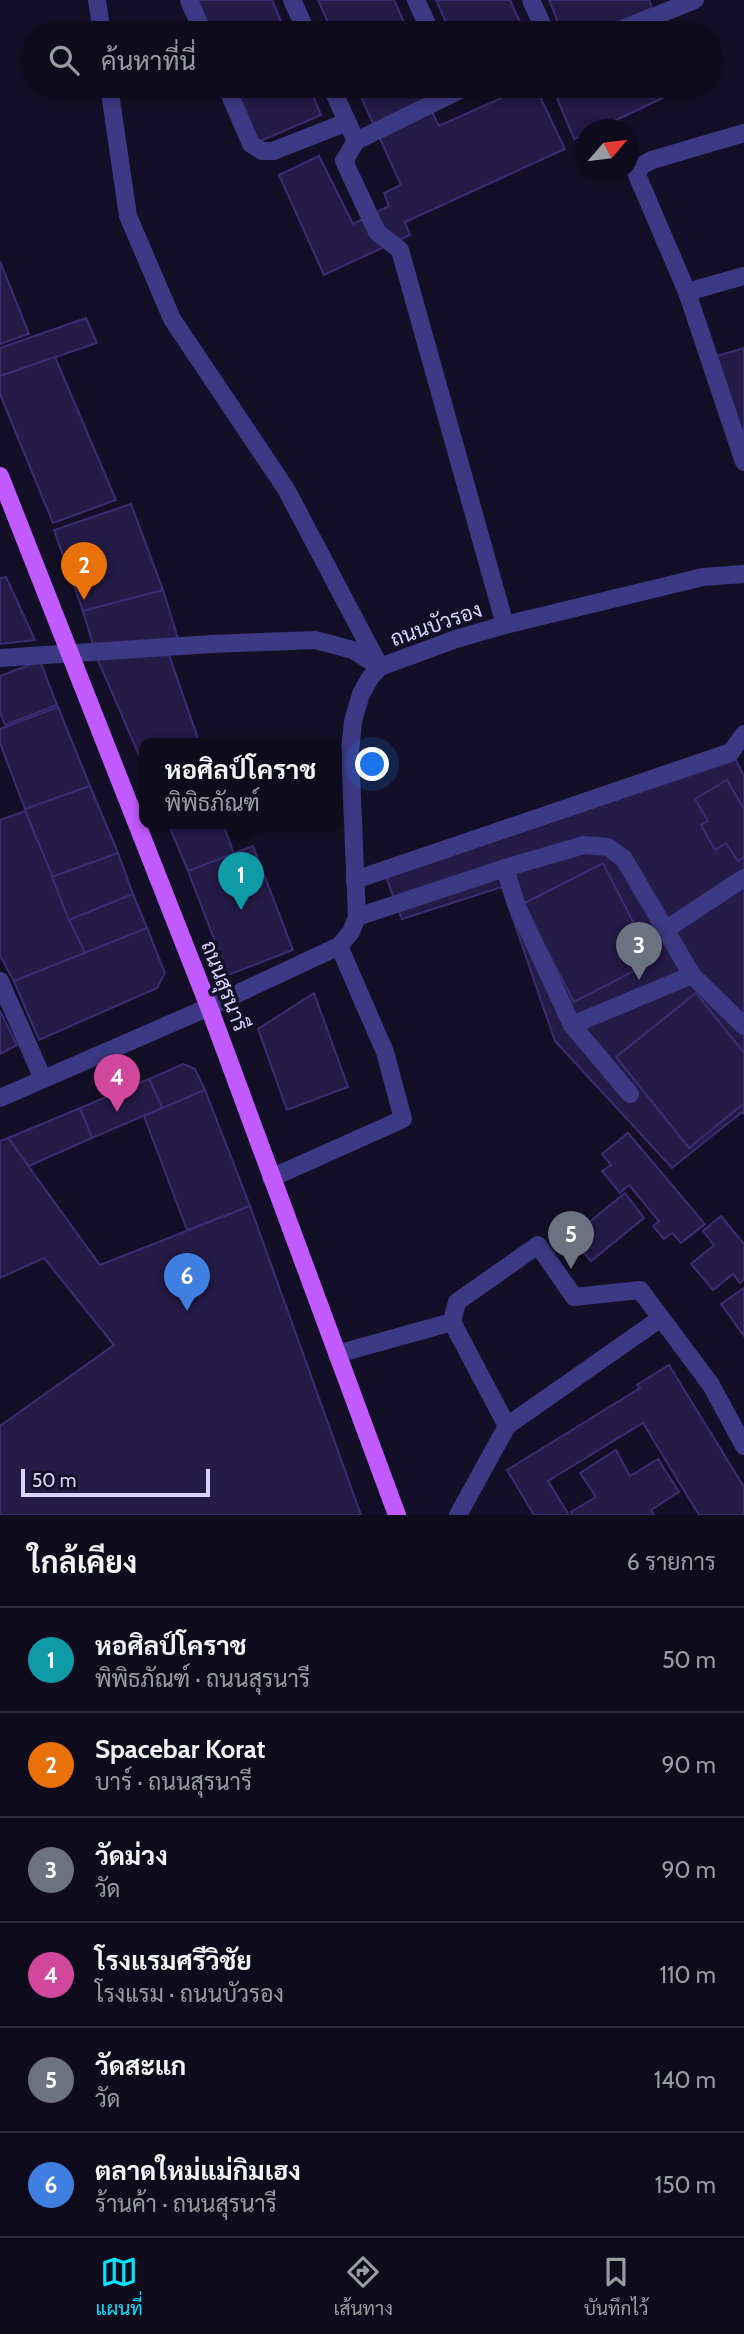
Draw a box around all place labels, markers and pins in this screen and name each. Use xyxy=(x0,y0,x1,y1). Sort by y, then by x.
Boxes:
pin: 2 xyxy=(61,542,107,600)
pin: 1 xyxy=(218,852,264,910)
pin: 3 xyxy=(616,922,662,980)
pin: 4 xyxy=(94,1054,140,1112)
pin: 5 xyxy=(548,1211,594,1269)
pin: 6 xyxy=(164,1253,210,1311)

